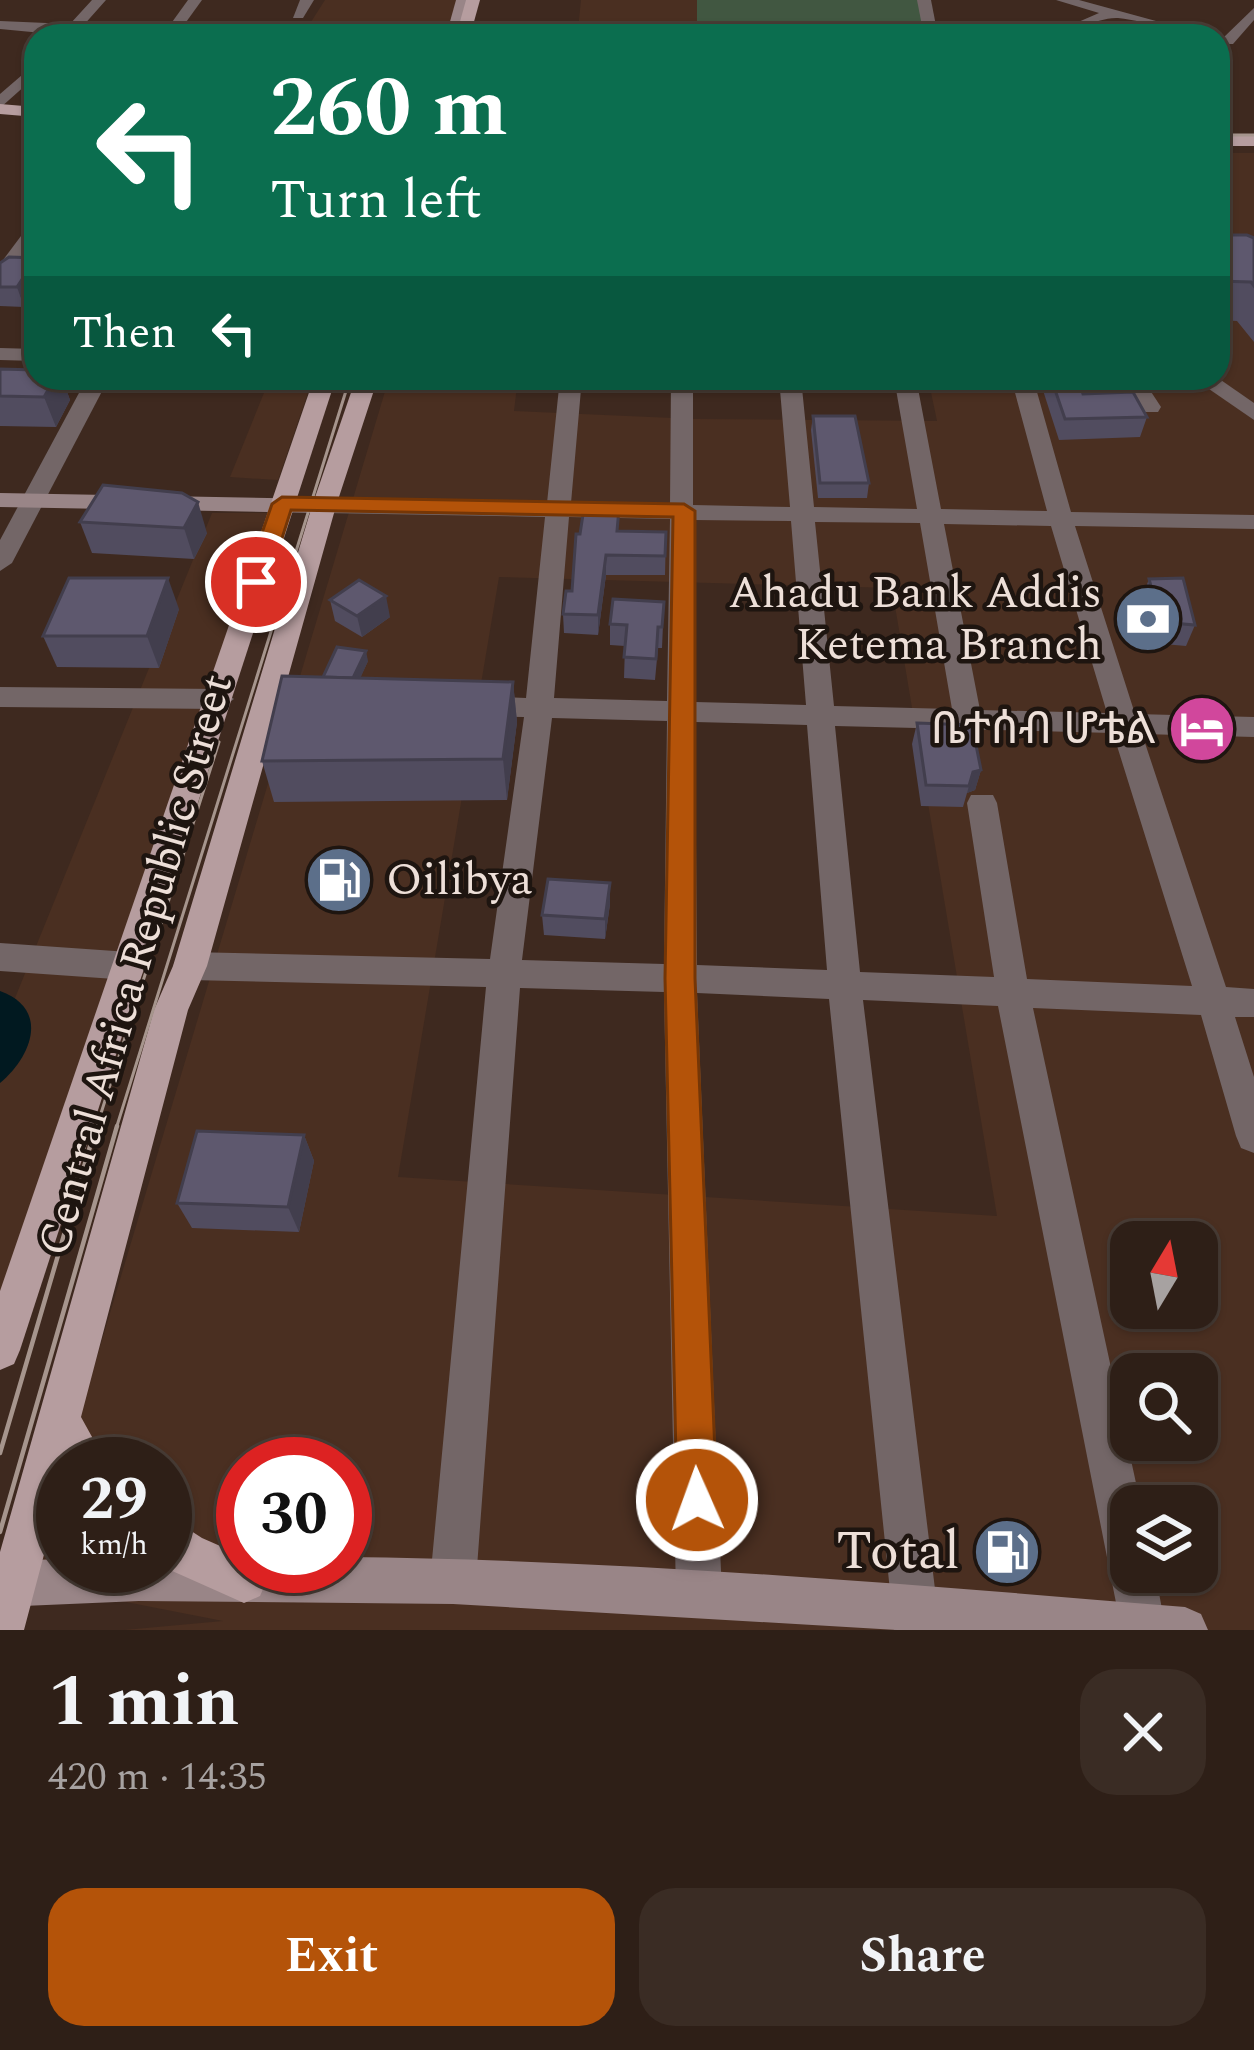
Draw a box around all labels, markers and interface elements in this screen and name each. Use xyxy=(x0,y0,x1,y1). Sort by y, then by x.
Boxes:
text: 260 m xyxy=(270,45,508,173)
icon: left xyxy=(72,72,228,228)
text: Turn left xyxy=(270,160,482,242)
text: Then xyxy=(72,299,177,368)
icon: left xyxy=(201,300,267,366)
pin xyxy=(205,531,307,633)
icon: arrive xyxy=(223,549,289,615)
place label: Ahadu Bank Addis Ketema Branch xyxy=(728,559,1102,680)
bank icon: Ahadu Bank Addis Ketema Branch xyxy=(1113,584,1183,654)
street label: Central Africa Republic Street xyxy=(20,666,252,1264)
hotel icon: ቤተሰብ ሆቴል xyxy=(1167,694,1237,764)
place label: ቤተሰብ ሆቴል xyxy=(931,695,1156,764)
fuel station icon: Oilibya xyxy=(304,845,374,915)
place label: Oilibya xyxy=(386,846,533,915)
north arrow xyxy=(1110,1221,1218,1329)
map controls xyxy=(1110,1221,1218,1593)
button: search xyxy=(1110,1353,1218,1461)
speed limit sign: 30 xyxy=(216,1437,372,1593)
position arrow xyxy=(634,1437,760,1563)
text: 29 xyxy=(80,1454,148,1546)
button: layers xyxy=(1110,1485,1218,1593)
place label: Total xyxy=(836,1511,960,1593)
fuel station icon: Total xyxy=(972,1517,1042,1587)
text: km/h xyxy=(80,1522,148,1568)
text: 1 min xyxy=(48,1648,240,1757)
button: close xyxy=(1080,1669,1206,1795)
text: 420 m · 14:35 xyxy=(48,1748,267,1807)
button: Exit xyxy=(48,1888,615,2026)
button: Share xyxy=(639,1888,1206,2026)

